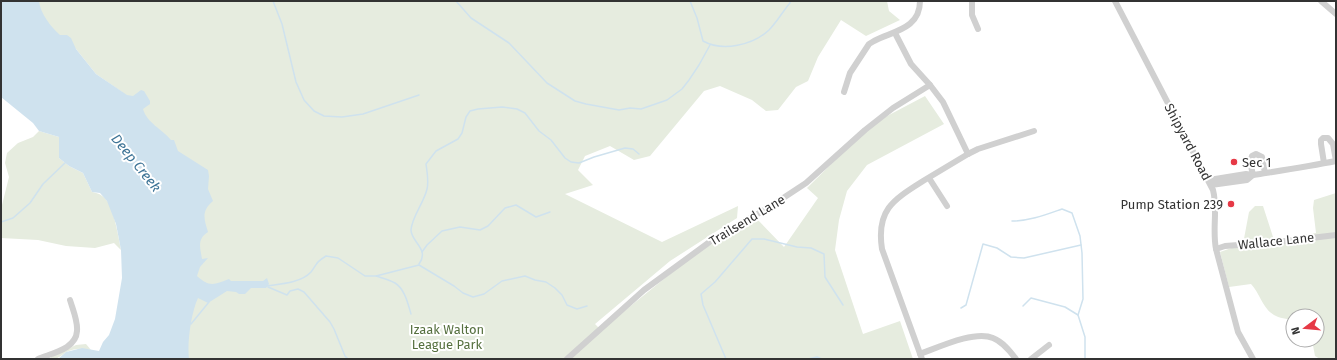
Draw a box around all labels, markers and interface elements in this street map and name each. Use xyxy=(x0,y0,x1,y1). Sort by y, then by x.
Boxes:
street label: Shipyard Road xyxy=(1161,101,1215,183)
water label: Deep Creek xyxy=(107,131,165,196)
place label: Sec 1 xyxy=(1242,155,1271,170)
marker: Sec 1 xyxy=(1229,157,1239,167)
street label: Trailsend Lane xyxy=(706,192,788,248)
place label: Pump Station 239 xyxy=(1121,197,1223,212)
marker: Pump Station 239 xyxy=(1226,199,1236,209)
street label: Wallace Lane xyxy=(1237,230,1315,252)
north arrow xyxy=(1285,308,1325,348)
park label: Izaak Walton League Park xyxy=(410,322,484,352)
text: N xyxy=(1289,325,1303,336)

